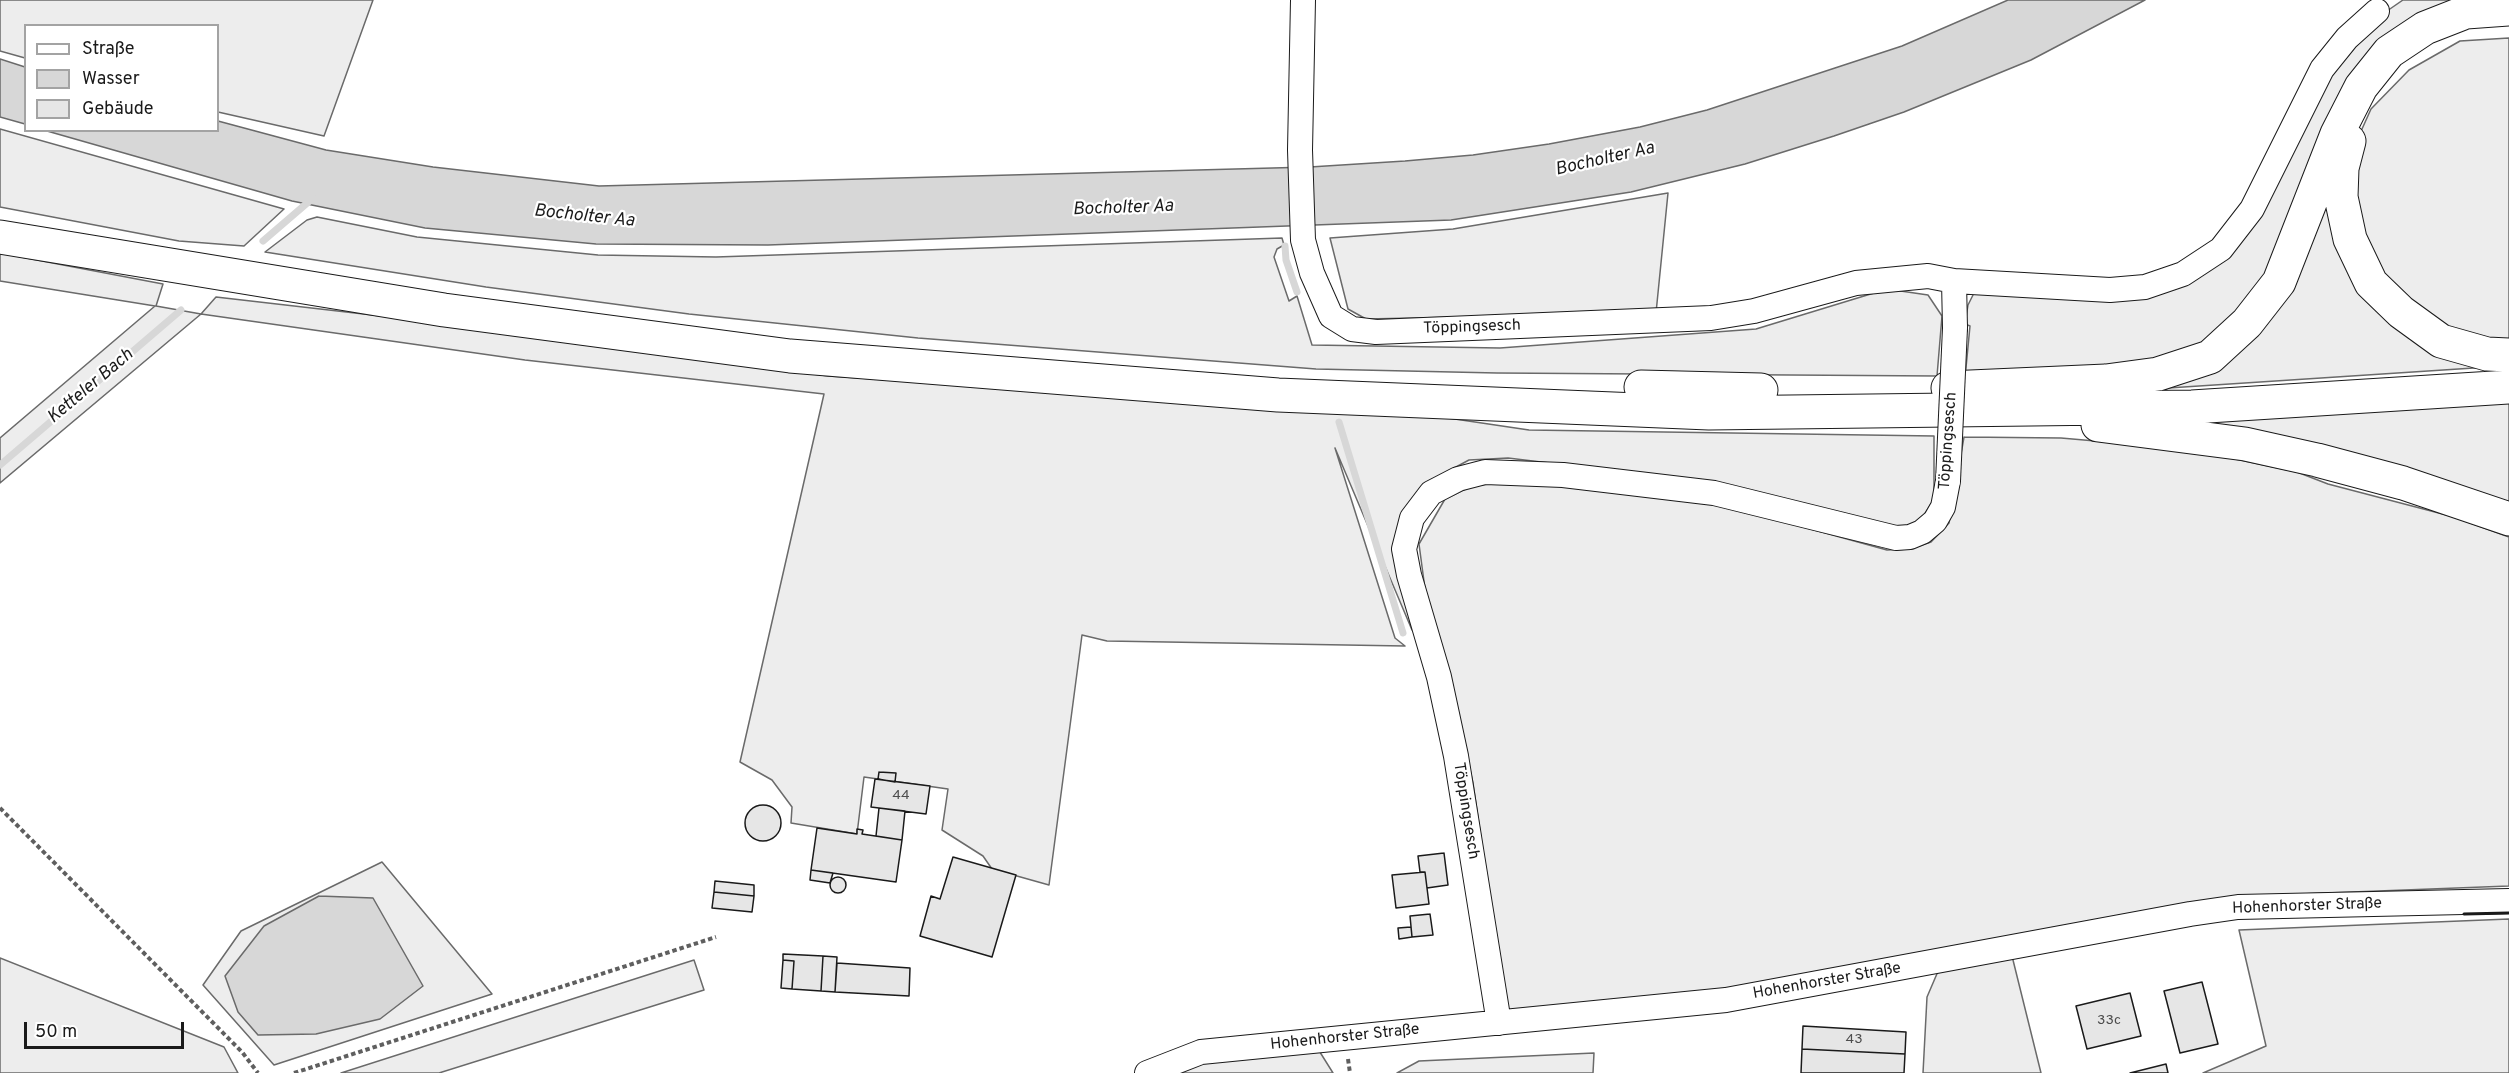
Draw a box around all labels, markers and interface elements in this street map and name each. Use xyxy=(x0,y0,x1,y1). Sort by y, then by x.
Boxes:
legend xyxy=(24,24,219,132)
text: Straße xyxy=(82,38,134,61)
text: Wasser xyxy=(82,68,140,91)
text: Gebäude xyxy=(82,98,154,121)
water label: Bocholter Aa xyxy=(1553,138,1657,182)
water label: Bocholter Aa xyxy=(1072,196,1174,222)
water label: Bocholter Aa xyxy=(533,201,635,233)
street label: Töppingsesch xyxy=(1423,317,1521,339)
water label: Ketteler Bach xyxy=(44,345,138,429)
street label: Töppingsesch xyxy=(1936,391,1962,491)
street label: Töppingsesch xyxy=(1448,761,1482,861)
house number: 44 xyxy=(892,788,910,804)
street label: Hohenhorster Straße xyxy=(2232,895,2382,919)
street label: Hohenhorster Straße xyxy=(1752,960,1902,1004)
scale bar xyxy=(27,1010,188,1048)
house number: 33c xyxy=(2097,1013,2121,1029)
text: 50 m xyxy=(35,1021,77,1044)
street label: Hohenhorster Straße xyxy=(1269,1021,1421,1055)
house number: 43 xyxy=(1845,1032,1863,1048)

